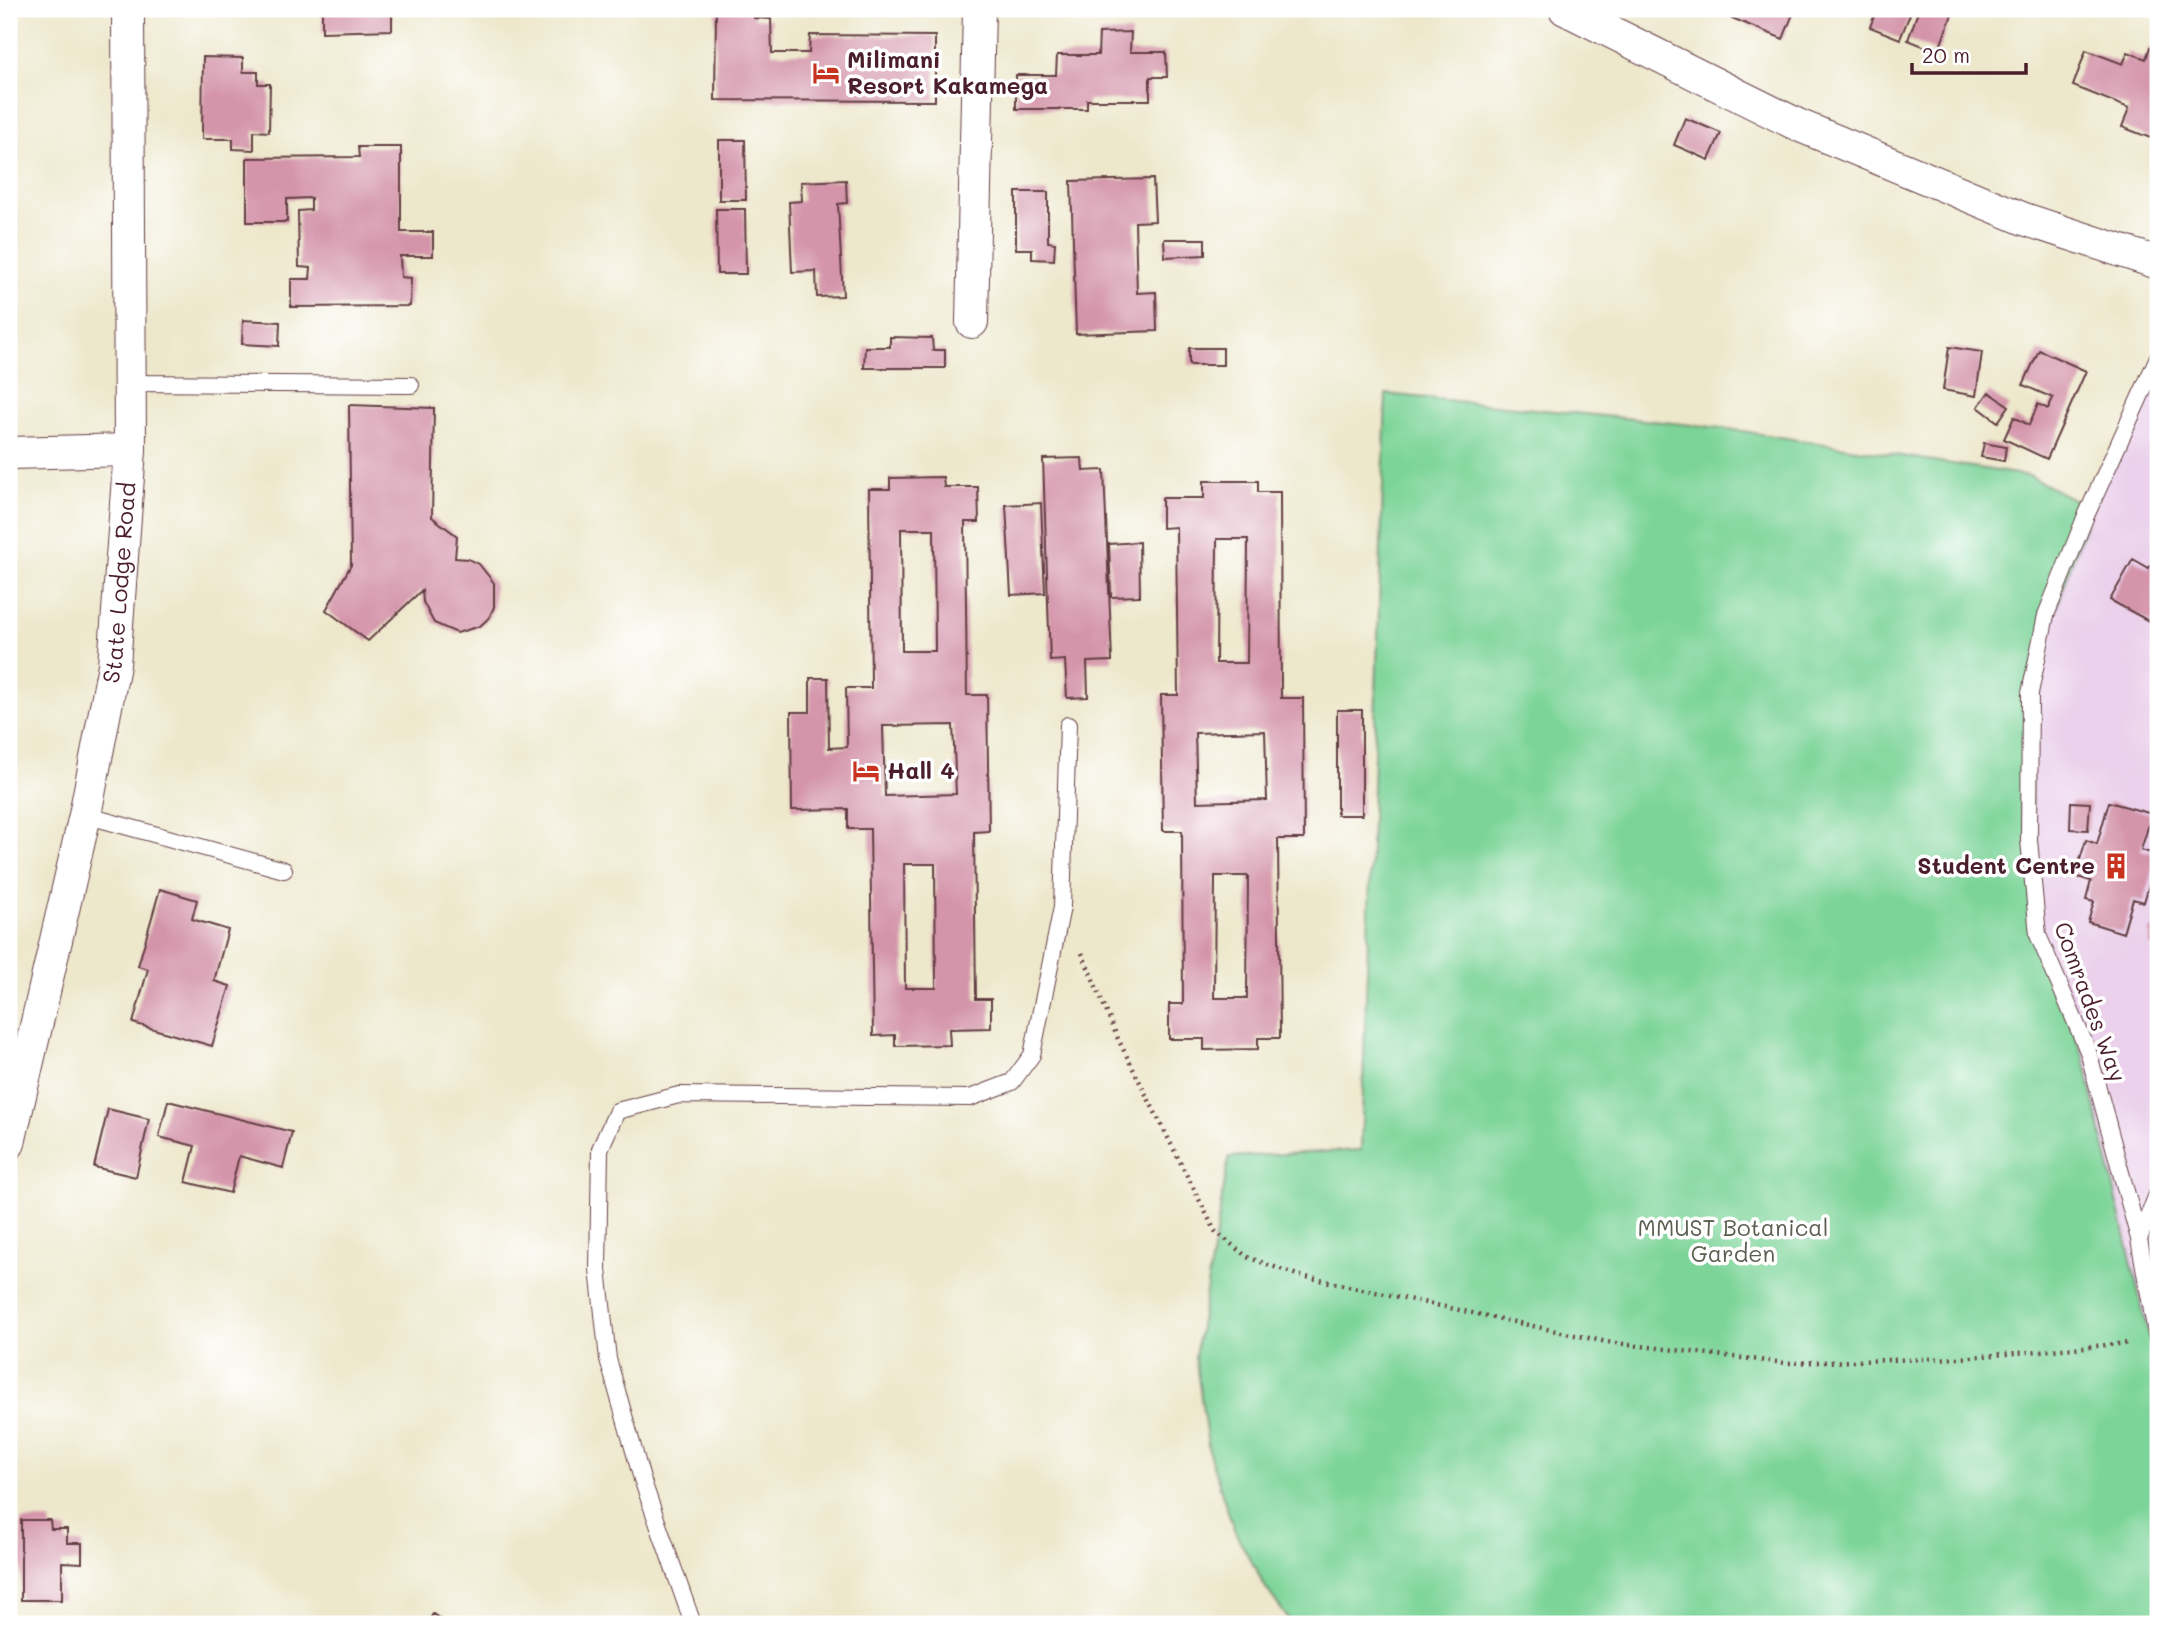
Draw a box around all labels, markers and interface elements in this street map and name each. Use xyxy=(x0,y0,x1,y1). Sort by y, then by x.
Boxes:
scale bar xyxy=(1912,32,2025,76)
text: 20 m xyxy=(1922,41,1970,68)
place label: Milimani Resort Kakamega xyxy=(847,44,1048,100)
hotel icon: Milimani Resort Kakamega xyxy=(811,58,841,88)
street label: State Lodge Road xyxy=(95,481,142,686)
place label: Hall 4 xyxy=(887,755,955,785)
hotel icon: Hall 4 xyxy=(851,756,881,786)
place label: Student Centre xyxy=(1917,850,2095,880)
building icon: Student Centre xyxy=(2101,851,2131,881)
street label: Comrades Way xyxy=(2048,918,2134,1086)
park label: MMUST Botanical Garden xyxy=(1638,1212,1828,1268)

